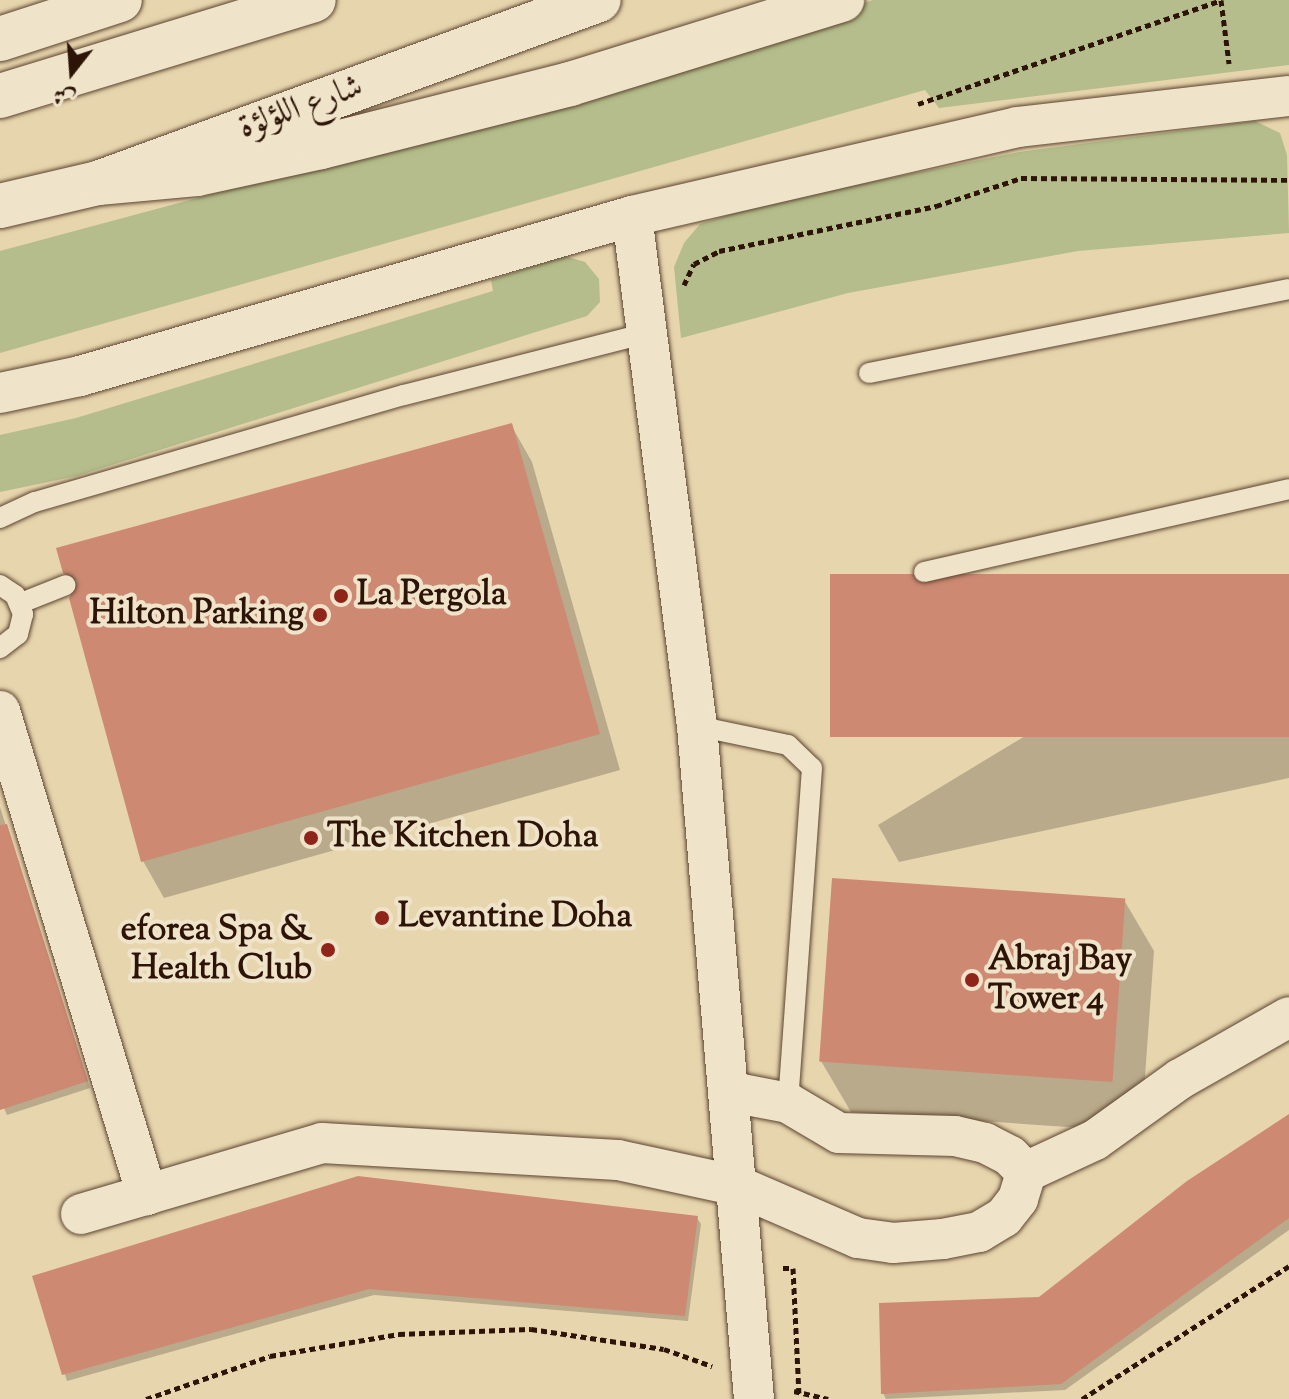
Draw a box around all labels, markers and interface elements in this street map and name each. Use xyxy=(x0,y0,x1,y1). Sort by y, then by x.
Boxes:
north arrow xyxy=(32,32,112,112)
street label: شارع اللؤلؤة xyxy=(233,67,369,149)
text: ش xyxy=(50,76,80,113)
place label: La Pergola xyxy=(357,576,507,616)
marker: La Pergola xyxy=(332,587,350,605)
place label: Hilton Parking xyxy=(90,595,304,635)
marker: Hilton Parking xyxy=(311,606,329,624)
place label: The Kitchen Doha xyxy=(327,818,598,858)
marker: The Kitchen Doha xyxy=(302,829,320,847)
place label: Levantine Doha xyxy=(398,898,632,938)
marker: Levantine Doha xyxy=(373,909,391,927)
place label: eforea Spa & Health Club xyxy=(121,910,312,990)
place label: Abraj Bay Tower 4 xyxy=(988,940,1132,1020)
marker: eforea Spa & Health Club xyxy=(319,941,337,959)
marker: Abraj Bay Tower 4 xyxy=(963,971,981,989)

